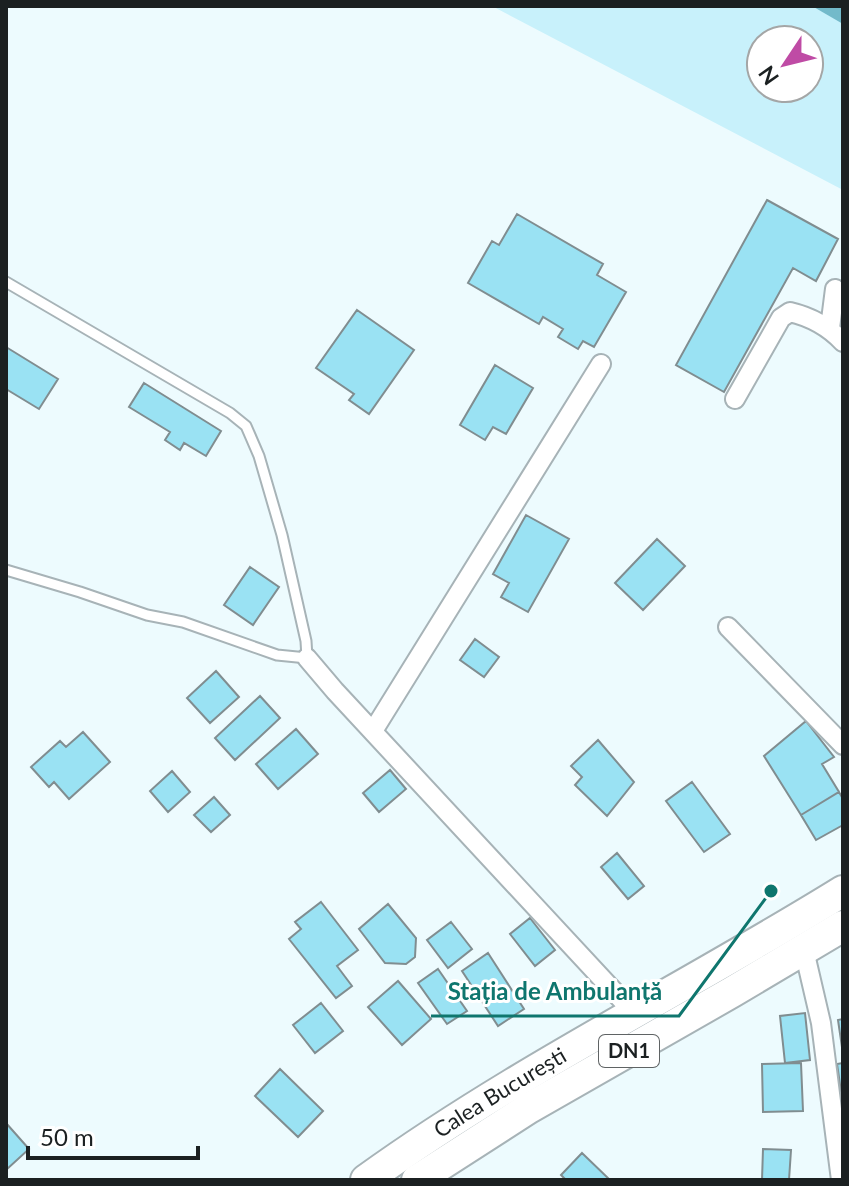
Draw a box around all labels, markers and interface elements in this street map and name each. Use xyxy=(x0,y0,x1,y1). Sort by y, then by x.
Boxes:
north arrow xyxy=(745,24,825,104)
text: N xyxy=(752,61,784,90)
callout: Stația de Ambulanță xyxy=(431,968,679,1016)
text: Stația de Ambulanță xyxy=(448,976,662,1005)
road number: DN1 xyxy=(599,1035,659,1067)
street label: Calea București xyxy=(428,1041,571,1143)
scale bar xyxy=(28,1110,198,1160)
text: 50 m xyxy=(40,1122,94,1151)

